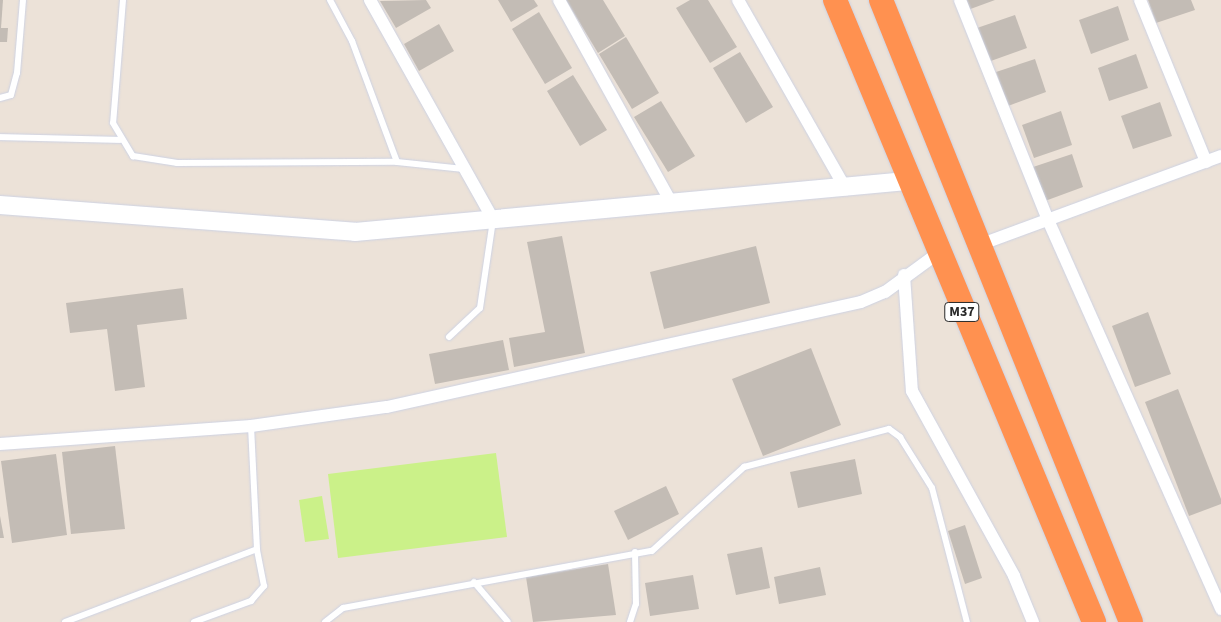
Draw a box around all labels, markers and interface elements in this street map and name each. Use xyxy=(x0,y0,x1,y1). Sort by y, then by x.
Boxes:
road number: M37 xyxy=(943,300,981,324)

